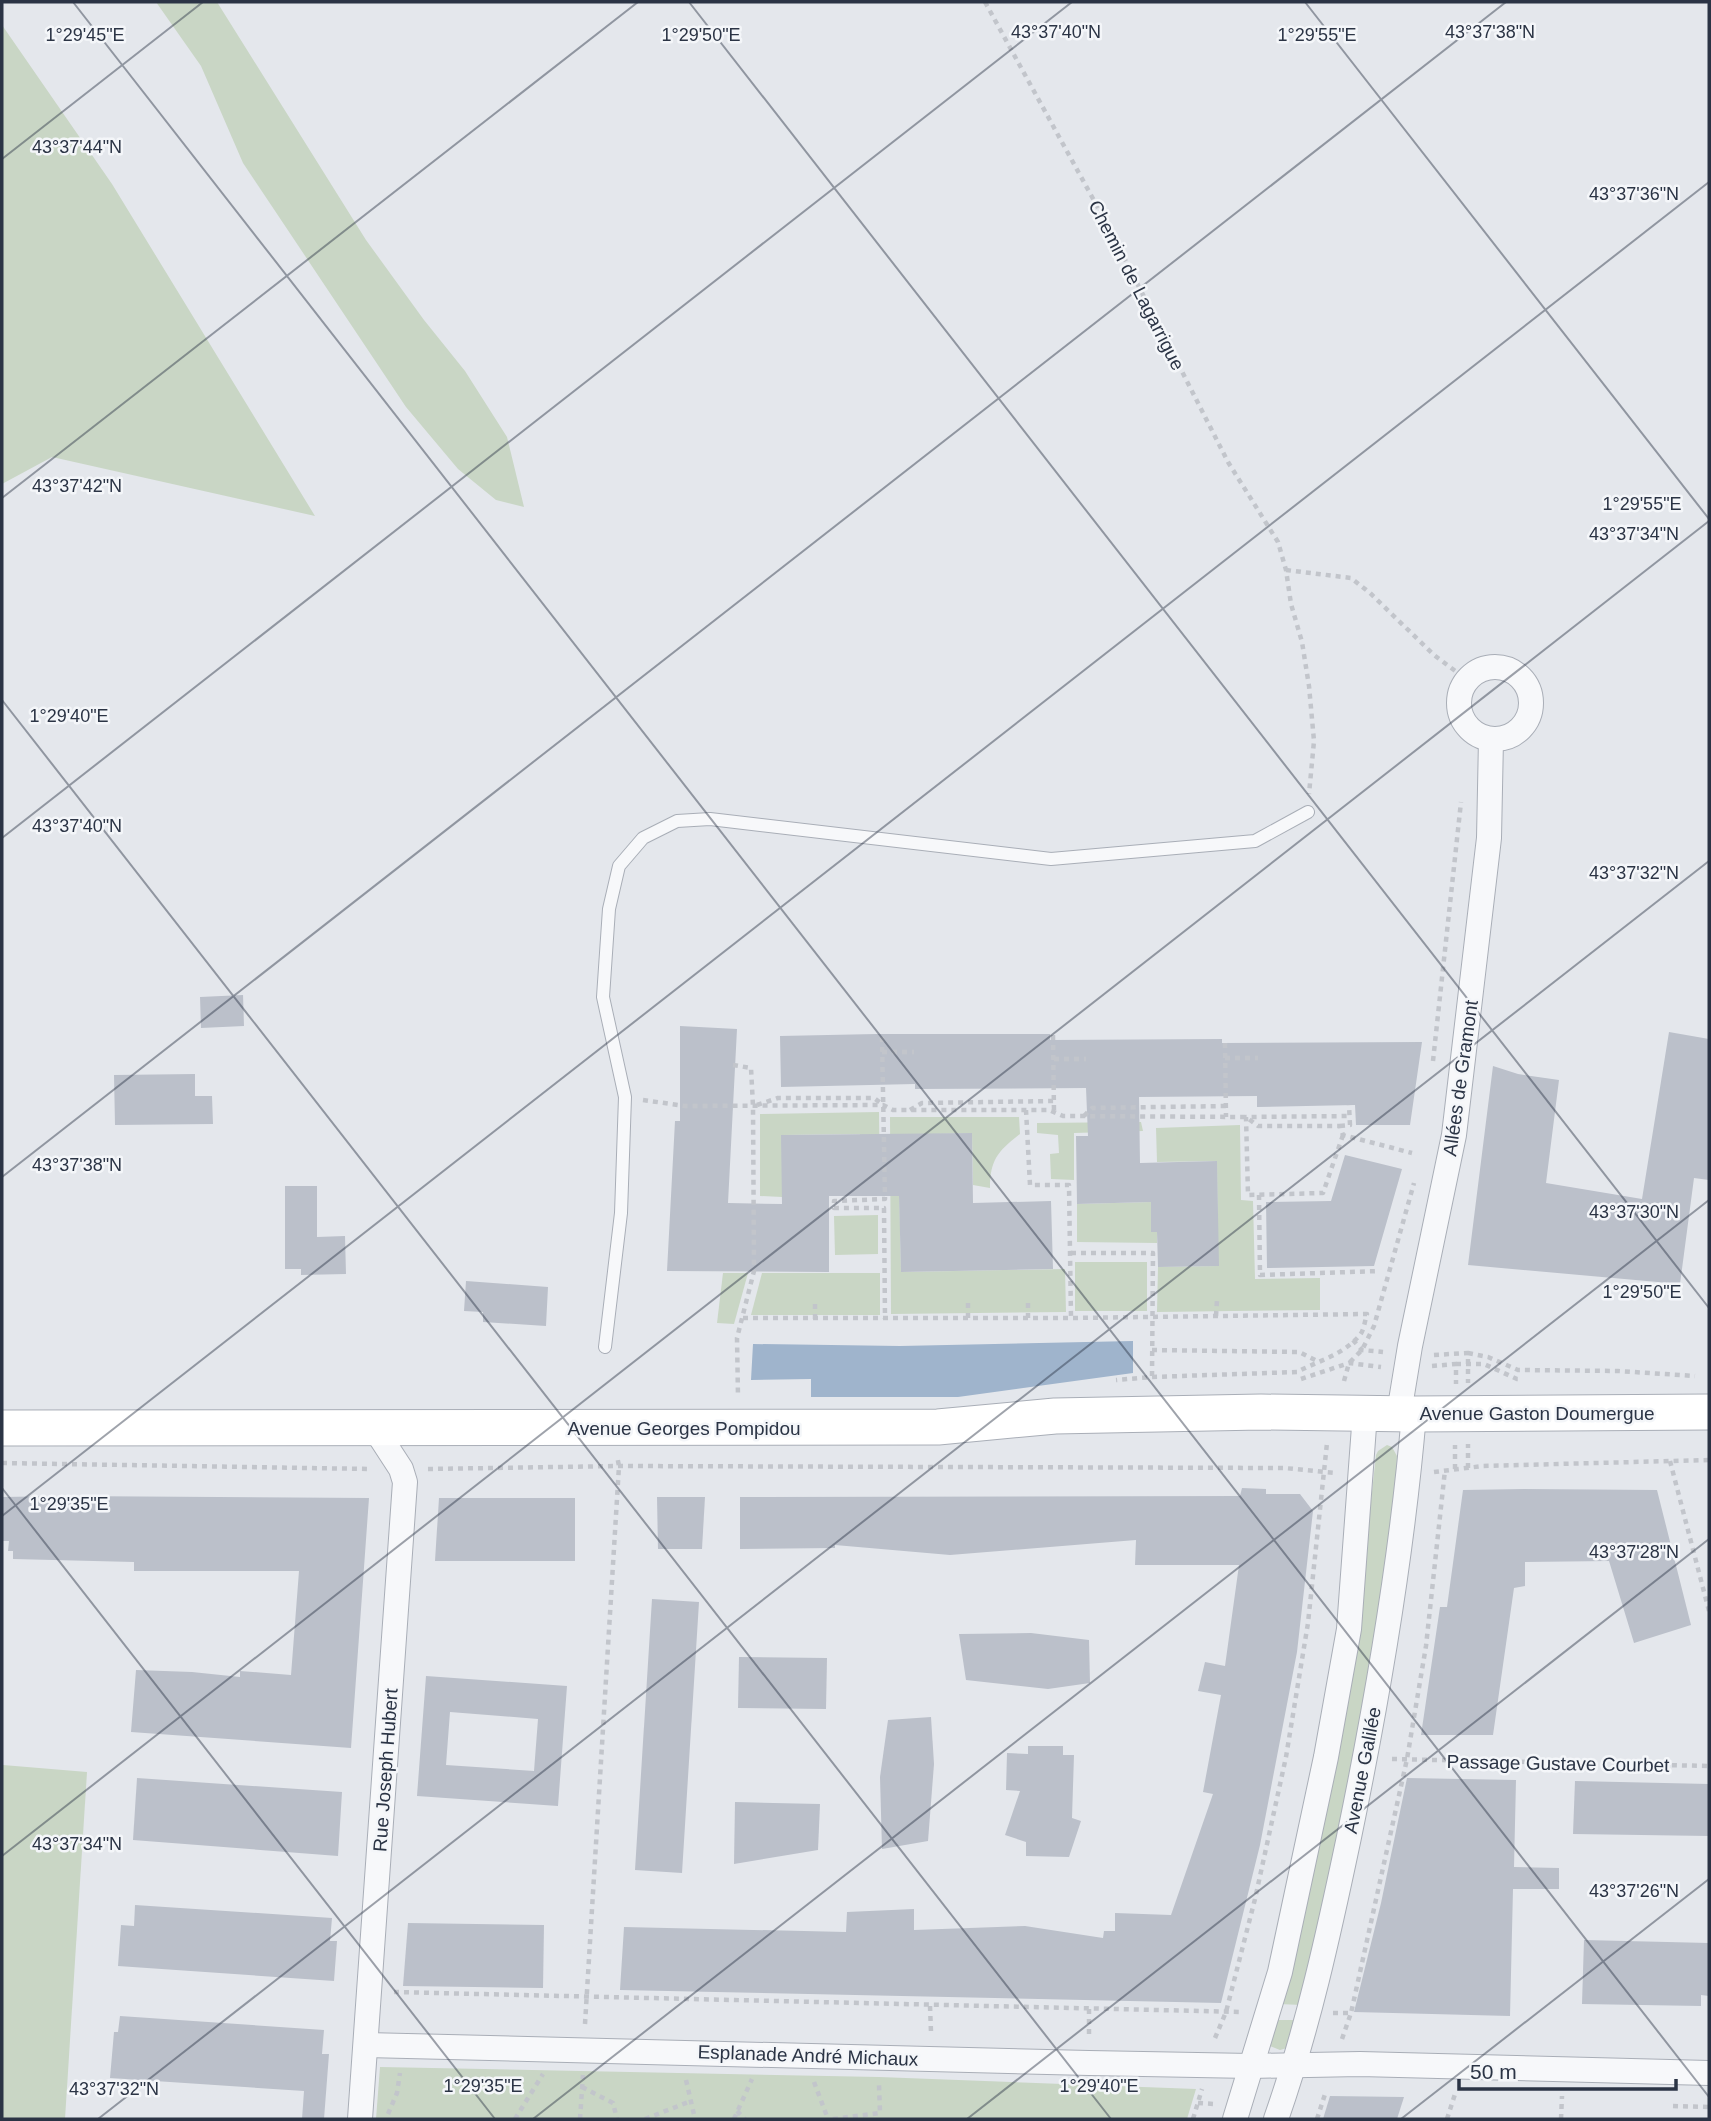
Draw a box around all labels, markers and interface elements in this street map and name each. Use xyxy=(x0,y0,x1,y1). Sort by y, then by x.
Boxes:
text: 43°37'40"N xyxy=(1011,22,1101,42)
text: 43°37'38"N xyxy=(1445,22,1535,42)
text: 1°29'45"E xyxy=(45,25,125,45)
text: 1°29'50"E xyxy=(661,25,741,45)
text: 1°29'55"E xyxy=(1277,25,1357,45)
text: 43°37'44"N xyxy=(32,137,122,157)
text: 43°37'36"N xyxy=(1589,184,1679,204)
street label: Chemin de Lagarrigue xyxy=(1085,197,1189,374)
text: 43°37'42"N xyxy=(32,476,122,496)
text: 1°29'55"E xyxy=(1602,494,1682,514)
text: 43°37'34"N xyxy=(1589,524,1679,544)
text: 1°29'40"E xyxy=(29,706,109,726)
text: 43°37'40"N xyxy=(32,816,122,836)
text: 43°37'32"N xyxy=(1589,863,1679,883)
street label: Allées de Gramont xyxy=(1439,998,1482,1157)
text: 43°37'38"N xyxy=(32,1155,122,1175)
text: 43°37'30"N xyxy=(1589,1202,1679,1222)
text: 1°29'50"E xyxy=(1602,1282,1682,1302)
street label: Avenue Gaston Doumergue xyxy=(1419,1403,1655,1424)
street label: Avenue Georges Pompidou xyxy=(567,1418,801,1439)
text: 1°29'35"E xyxy=(29,1494,109,1514)
text: 43°37'28"N xyxy=(1589,1542,1679,1562)
street label: Rue Joseph Hubert xyxy=(369,1687,402,1852)
street label: Avenue Galilée xyxy=(1340,1705,1385,1835)
street label: Passage Gustave Courbet xyxy=(1446,1751,1670,1776)
text: 43°37'34"N xyxy=(32,1834,122,1854)
text: 43°37'26"N xyxy=(1589,1881,1679,1901)
street label: Esplanade André Michaux xyxy=(697,2041,919,2070)
scale bar xyxy=(1459,2048,1676,2092)
text: 50 m xyxy=(1470,2060,1517,2083)
text: 1°29'35"E xyxy=(443,2076,523,2096)
text: 1°29'40"E xyxy=(1059,2076,1139,2096)
text: 43°37'32"N xyxy=(69,2079,159,2099)

